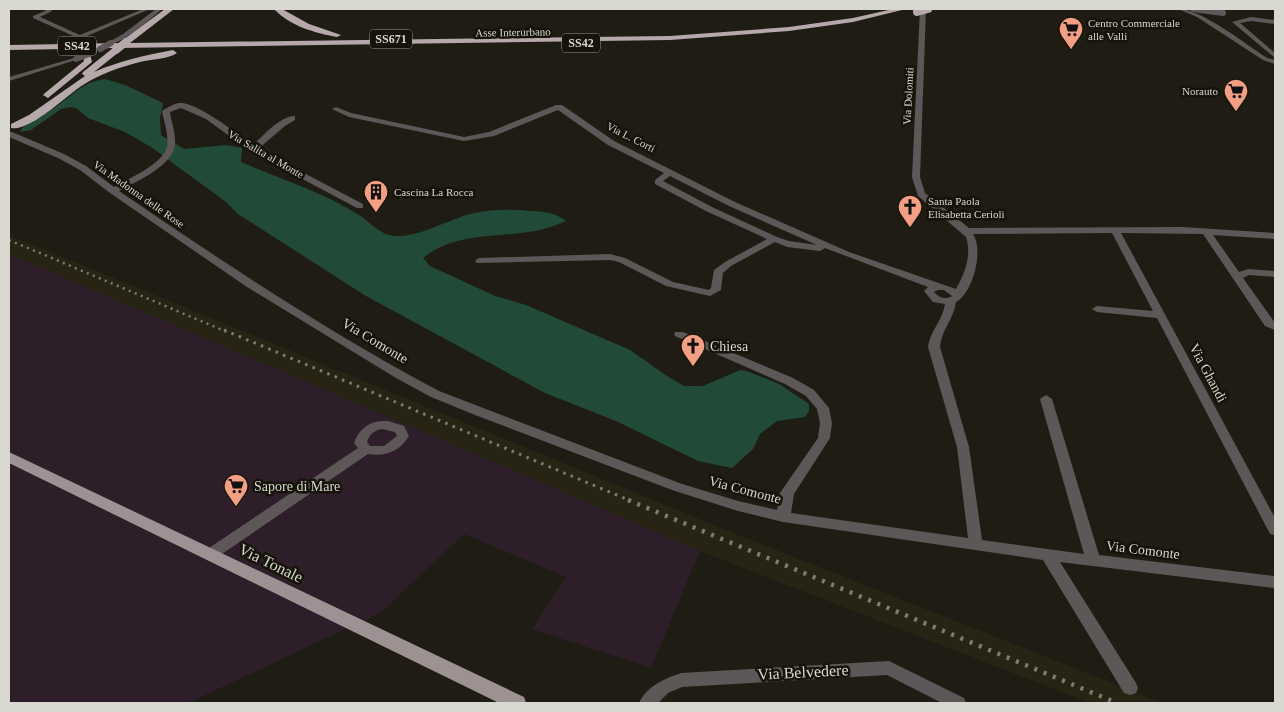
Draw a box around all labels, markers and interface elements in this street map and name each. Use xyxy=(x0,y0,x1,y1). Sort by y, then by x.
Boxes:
supermarket icon: Centro Commerciale alle Valli xyxy=(1058,16,1084,50)
place label: Centro Commerciale alle Valli xyxy=(1088,17,1180,42)
street label: Asse Interurbano xyxy=(475,25,551,39)
road number: SS671 xyxy=(370,30,412,48)
road number: SS42 xyxy=(562,34,600,52)
road number: SS42 xyxy=(58,36,96,56)
street label: Via Dolomiti xyxy=(900,67,916,125)
supermarket icon: Norauto xyxy=(1223,78,1249,112)
place label: Norauto xyxy=(1182,85,1218,97)
street label: Via L. Corti xyxy=(605,120,657,154)
street label: Via Salita al Monte xyxy=(226,128,306,181)
street label: Via Madonna delle Rose xyxy=(91,158,187,230)
building icon: Cascina La Rocca xyxy=(363,179,389,213)
place label: Cascina La Rocca xyxy=(394,186,474,198)
church icon: Santa Paola Elisabetta Cerioli xyxy=(897,194,923,228)
place label: Santa Paola Elisabetta Cerioli xyxy=(928,195,1005,220)
street label: Via Comonte xyxy=(339,315,411,367)
church icon: Chiesa xyxy=(680,333,706,367)
place label: Chiesa xyxy=(710,339,749,354)
street label: Via Ghandi xyxy=(1186,341,1230,405)
supermarket icon: Sapore di Mare xyxy=(223,473,249,507)
street label: Via Comonte xyxy=(707,473,783,507)
place label: Sapore di Mare xyxy=(254,479,340,494)
street label: Via Comonte xyxy=(1105,538,1181,562)
street label: Via Tonale xyxy=(236,540,306,586)
street label: Via Belvedere xyxy=(757,661,849,683)

